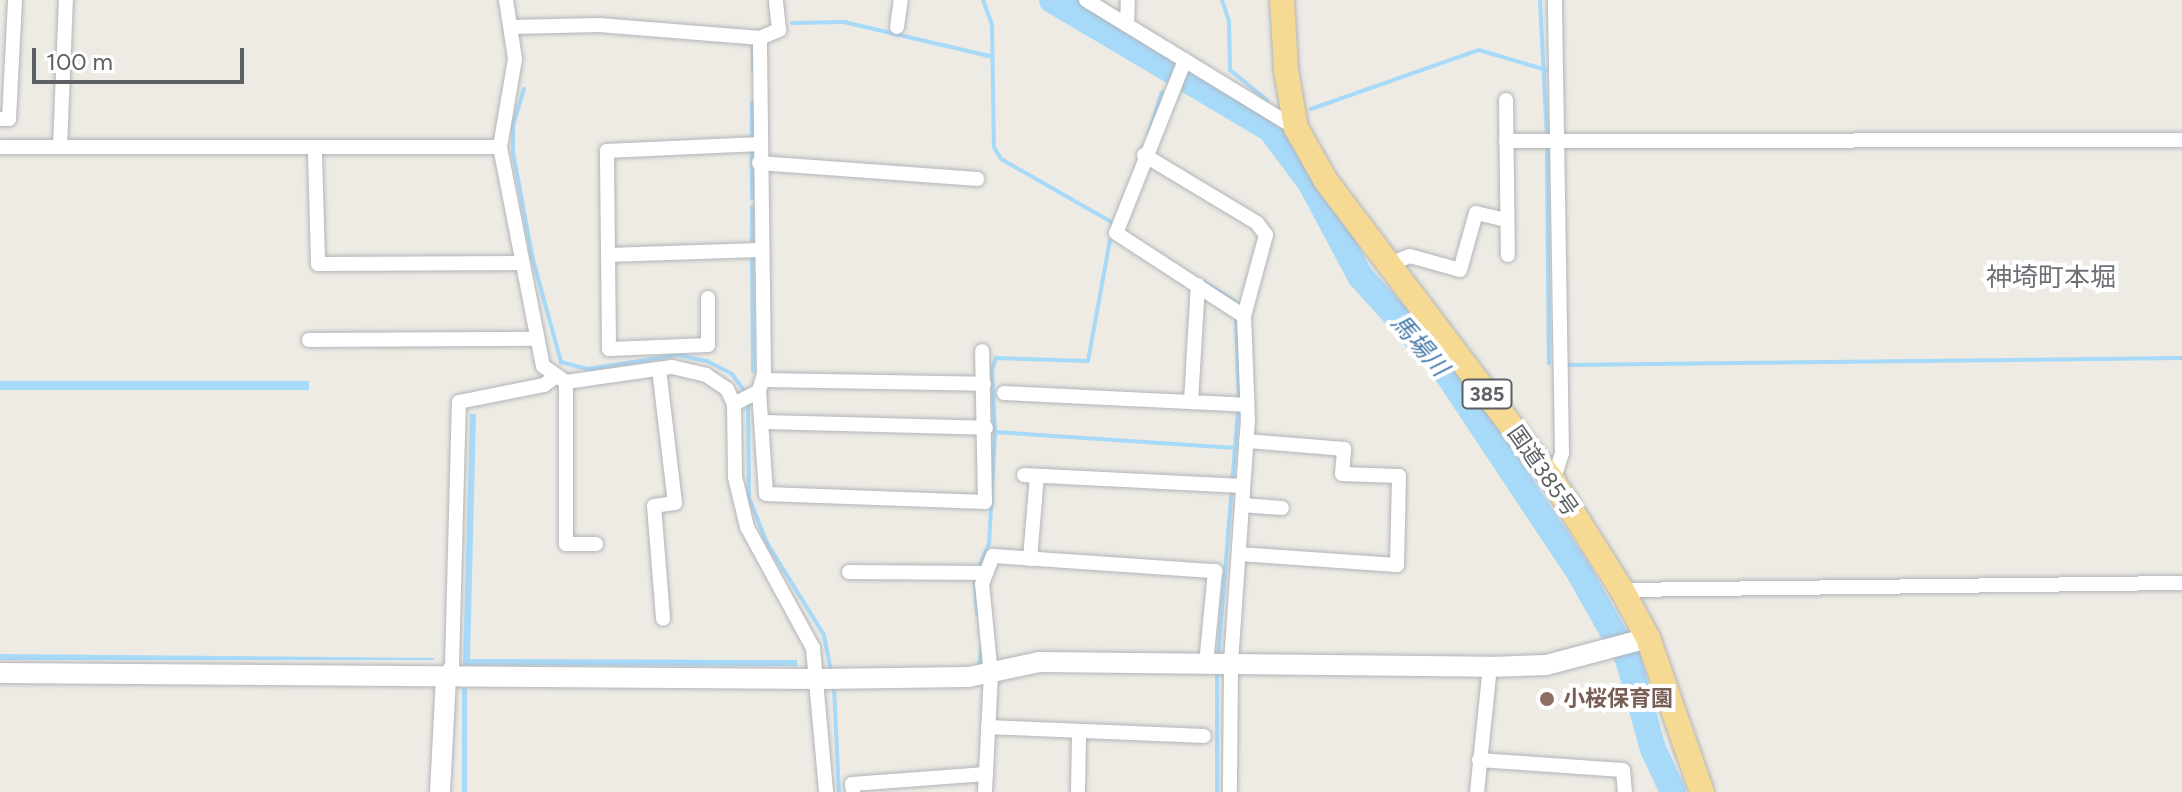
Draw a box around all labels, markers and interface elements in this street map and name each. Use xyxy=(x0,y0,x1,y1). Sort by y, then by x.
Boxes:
scale bar xyxy=(36,32,248,82)
text: 100 m xyxy=(46,47,113,76)
district label: 神埼町本堀 xyxy=(1986,262,2116,294)
water label: 馬場川 xyxy=(1386,308,1454,382)
road number: 385 xyxy=(1461,378,1513,410)
street label: 国道385号 xyxy=(1502,421,1584,521)
place label: 小桜保育園 xyxy=(1563,686,1673,712)
marker: 小桜保育園 xyxy=(1538,690,1556,708)

